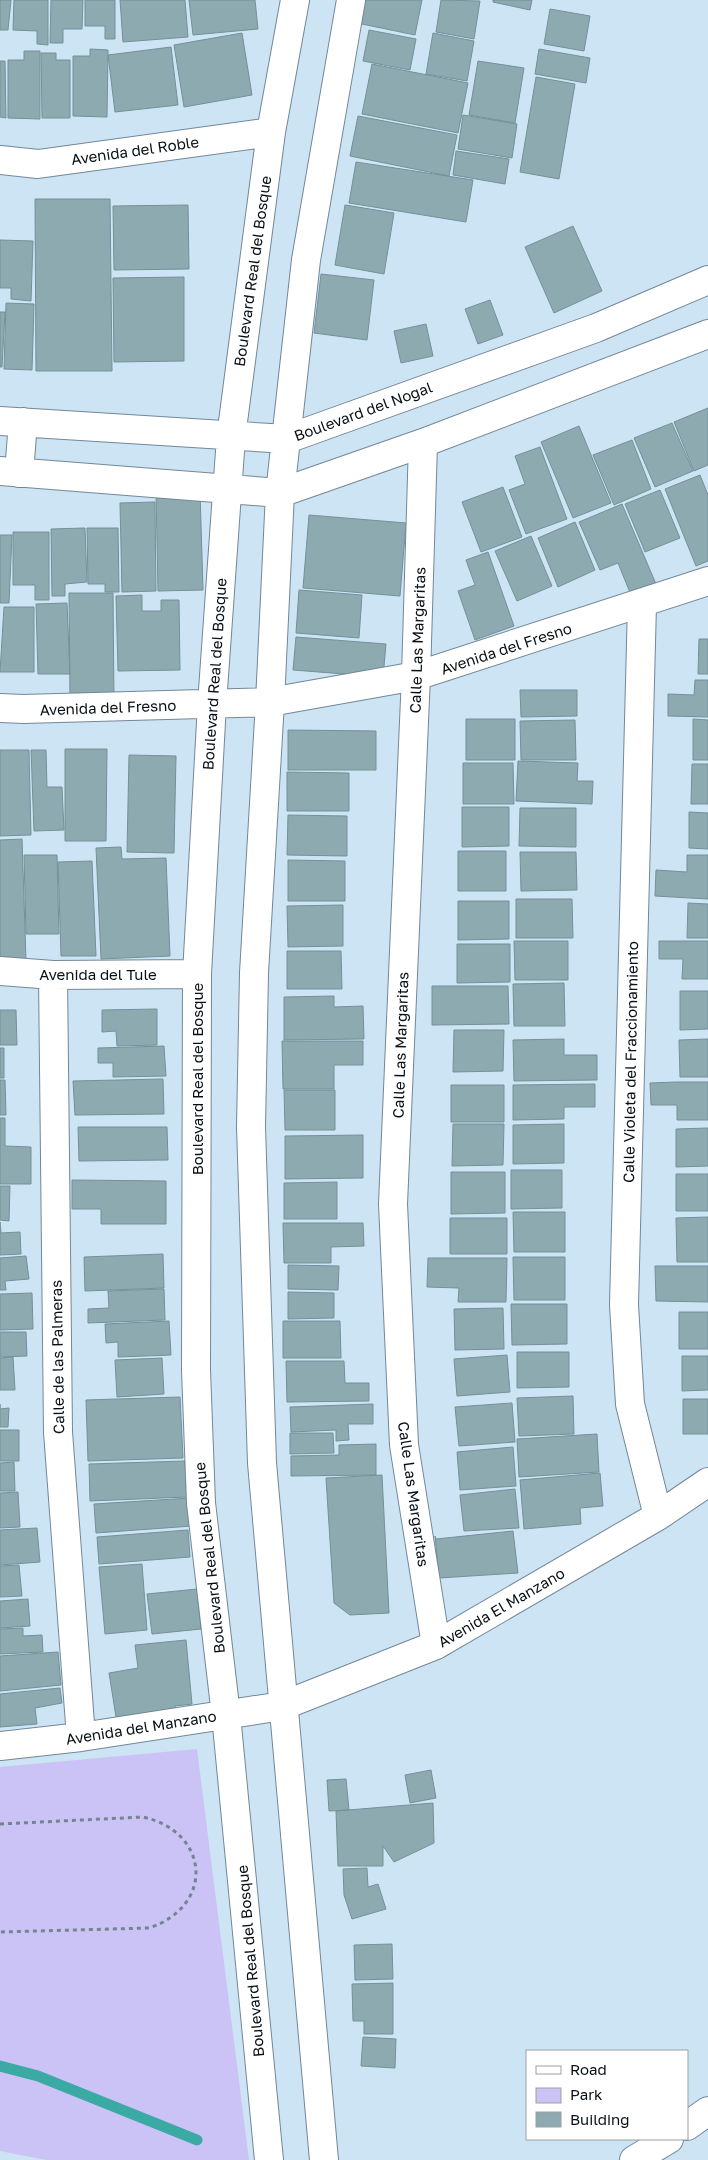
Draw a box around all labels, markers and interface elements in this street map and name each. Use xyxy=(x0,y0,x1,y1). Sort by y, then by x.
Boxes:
street label: Avenida del Roble xyxy=(70,132,200,168)
street label: Boulevard Real del Bosque xyxy=(230,174,274,368)
street label: Boulevard del Nogal xyxy=(291,378,435,444)
street label: Calle Las Margaritas xyxy=(405,566,429,714)
street label: Boulevard Real del Bosque xyxy=(198,577,230,771)
street label: Avenida del Fresno xyxy=(438,618,574,678)
street label: Avenida del Fresno xyxy=(39,696,177,718)
street label: Calle Violeta del Fraccionamiento xyxy=(619,941,641,1183)
street label: Avenida del Tule xyxy=(39,965,157,983)
street label: Calle Las Margaritas xyxy=(388,971,412,1119)
street label: Boulevard Real del Bosque xyxy=(188,982,206,1175)
street label: Calle de las Palmeras xyxy=(47,1280,67,1434)
street label: Calle Las Margaritas xyxy=(395,1420,433,1568)
street label: Boulevard Real del Bosque xyxy=(190,1461,228,1655)
street label: Avenida El Manzano xyxy=(434,1563,568,1651)
street label: Avenida del Manzano xyxy=(64,1706,218,1748)
street label: Boulevard Real del Bosque xyxy=(233,1864,267,2058)
legend xyxy=(526,2050,688,2140)
text: Road xyxy=(570,2060,607,2078)
text: Park xyxy=(570,2085,603,2103)
text: Building xyxy=(570,2110,630,2128)

